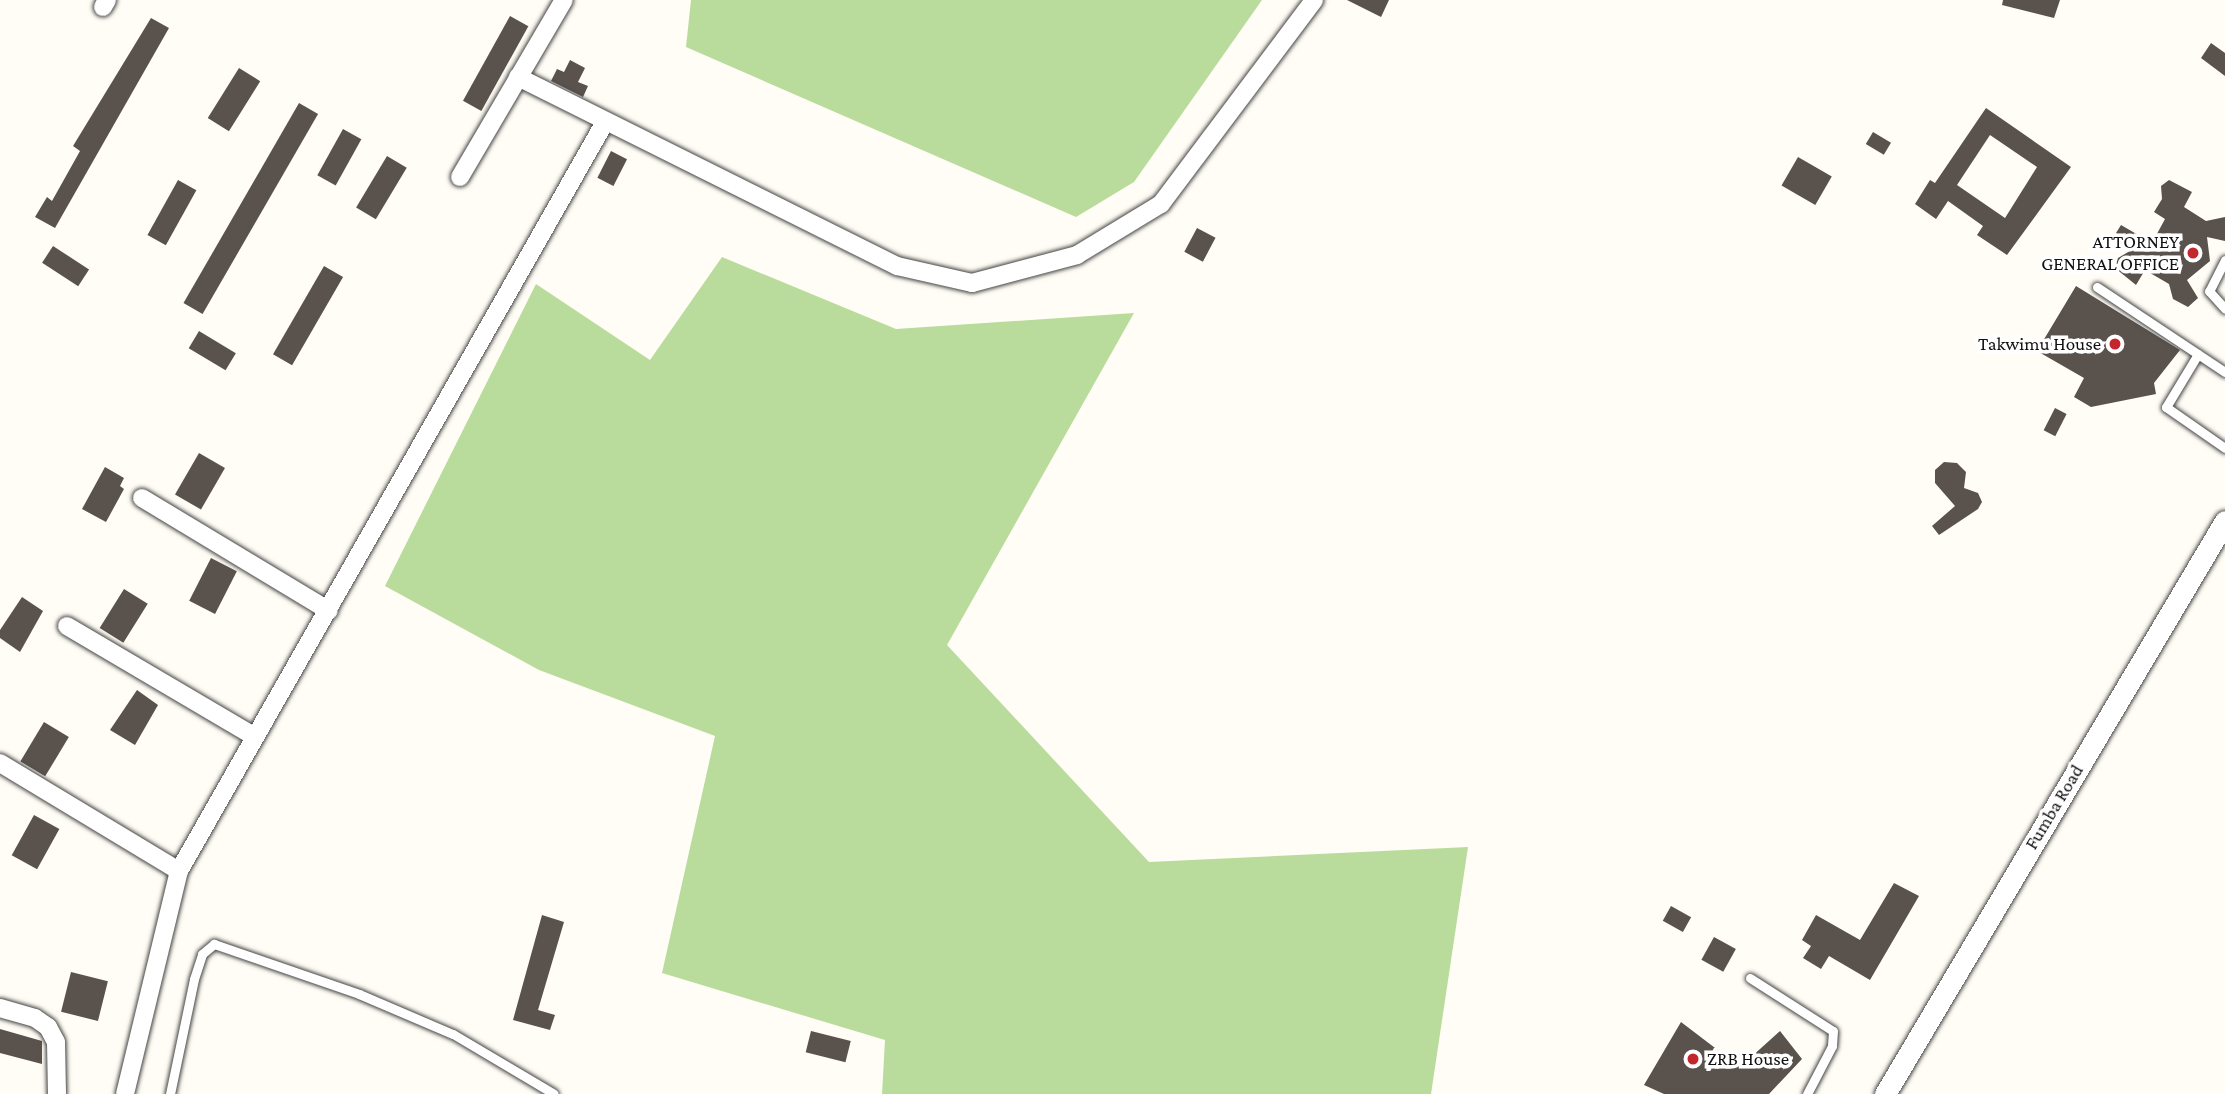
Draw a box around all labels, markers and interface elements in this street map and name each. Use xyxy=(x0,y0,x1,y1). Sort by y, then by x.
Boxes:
place label: ATTORNEY GENERAL OFFICE xyxy=(2041,231,2179,275)
marker: ATTORNEY GENERAL OFFICE xyxy=(2185,245,2201,261)
place label: Takwimu House xyxy=(1978,333,2101,355)
marker: Takwimu House xyxy=(2107,336,2123,352)
street label: Fumba Road xyxy=(2020,760,2088,854)
place label: ZRB House xyxy=(1707,1048,1789,1070)
marker: ZRB House xyxy=(1685,1051,1701,1067)

